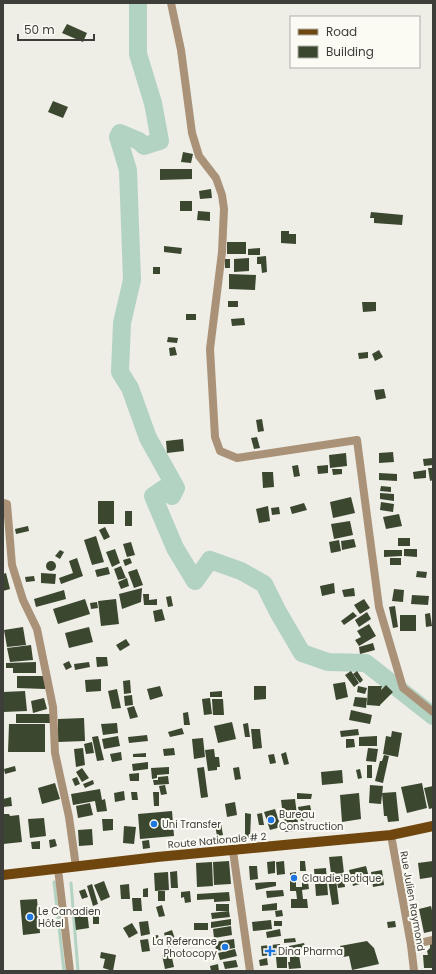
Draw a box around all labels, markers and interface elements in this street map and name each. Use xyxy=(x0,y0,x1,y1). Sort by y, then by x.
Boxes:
scale bar xyxy=(18,16,94,42)
legend xyxy=(290,16,420,68)
text: 50 m xyxy=(24,21,55,38)
text: Road xyxy=(326,23,357,40)
text: Building xyxy=(326,43,374,60)
place label: Bureau Construction xyxy=(279,807,343,834)
marker: Bureau Construction xyxy=(266,815,276,825)
place label: Uni Transfer xyxy=(162,817,221,832)
marker: Uni Transfer xyxy=(149,819,159,829)
street label: Route Nationale # 2 xyxy=(167,829,267,852)
street label: Rue Julien Raymond xyxy=(396,850,429,952)
place label: Claudie Botique xyxy=(302,871,381,886)
marker: Claudie Botique xyxy=(289,873,299,883)
place label: Le Canadien Hôtel xyxy=(38,904,101,931)
marker: Le Canadien Hôtel xyxy=(25,912,35,922)
place label: La Referance Photocopy xyxy=(152,934,217,961)
marker: La Referance Photocopy xyxy=(220,942,230,952)
place label: Dina Pharma xyxy=(278,944,343,959)
marker: Dina Pharma xyxy=(265,946,275,956)

